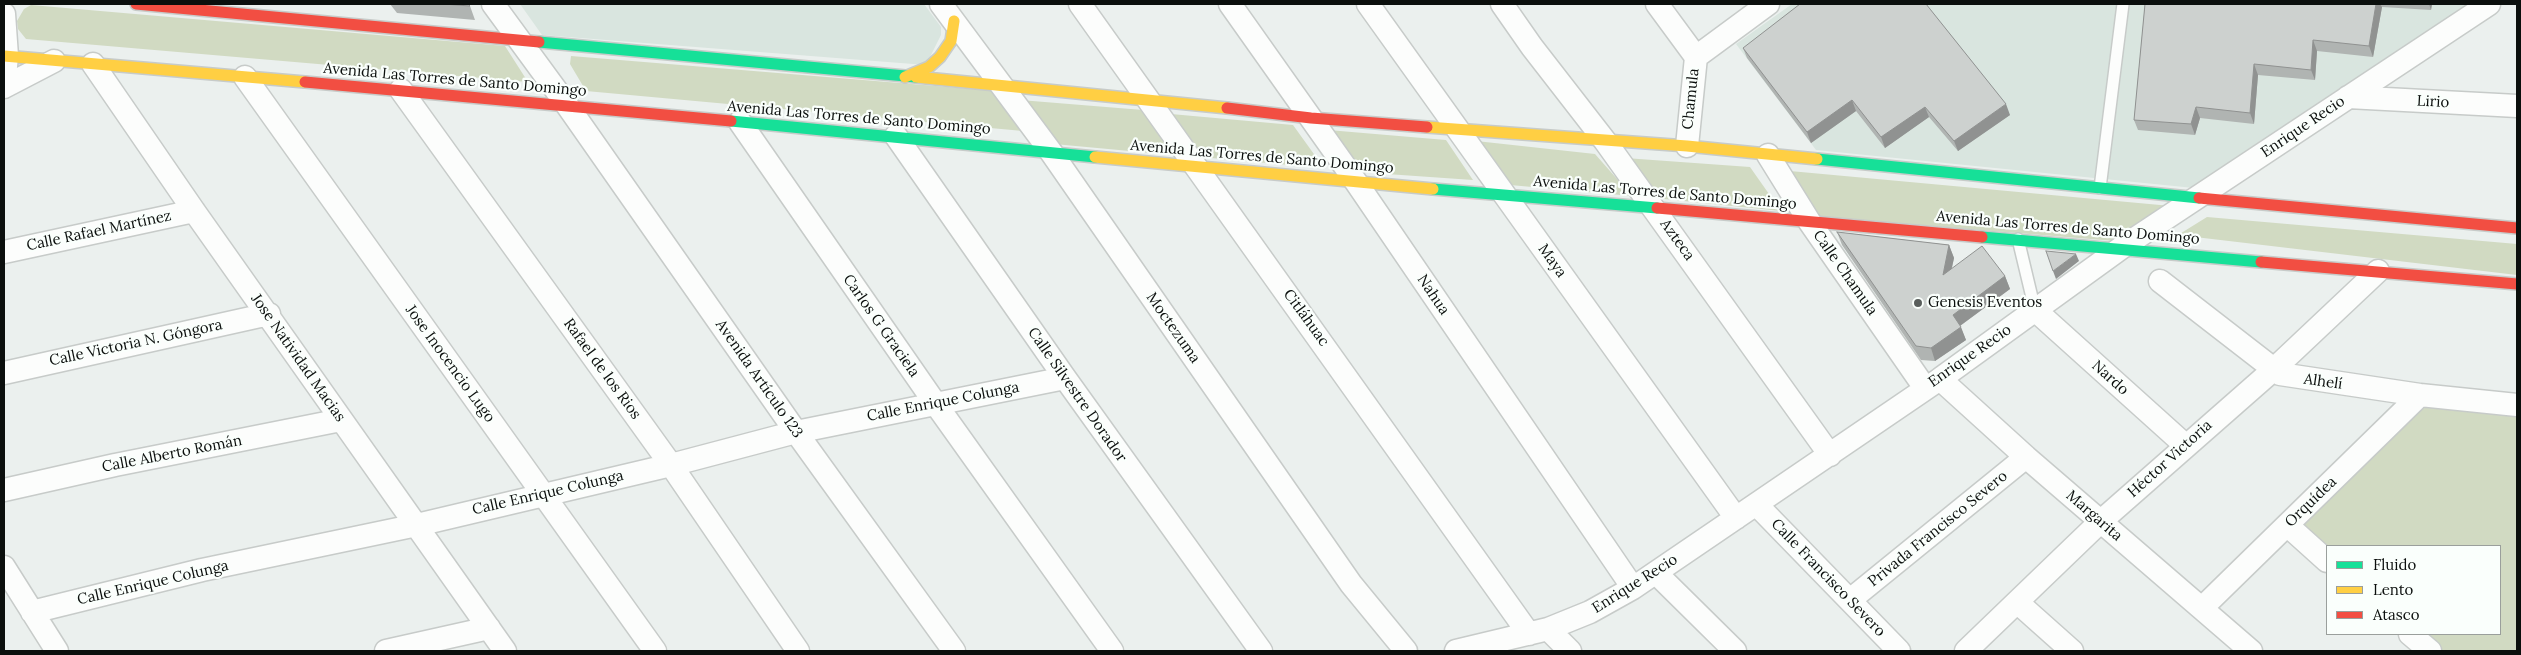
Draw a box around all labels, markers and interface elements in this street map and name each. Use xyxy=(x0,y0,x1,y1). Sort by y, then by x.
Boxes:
street label: Avenida Las Torres de Santo Domingo xyxy=(323,60,587,100)
street label: Chamula xyxy=(1679,68,1703,130)
street label: Enrique Recio xyxy=(2258,92,2348,162)
street label: Lirio xyxy=(2416,92,2450,112)
street label: Avenida Las Torres de Santo Domingo xyxy=(727,98,991,138)
street label: Avenida Las Torres de Santo Domingo xyxy=(1130,137,1394,177)
street label: Avenida Las Torres de Santo Domingo xyxy=(1533,173,1797,213)
street label: Calle Rafael Martínez xyxy=(25,207,173,255)
street label: Avenida Las Torres de Santo Domingo xyxy=(1936,208,2200,248)
street label: Azteca xyxy=(1656,216,1698,264)
street label: Calle Chamula xyxy=(1809,227,1881,319)
street label: Maya xyxy=(1534,241,1570,281)
street label: Carlos G Graciela xyxy=(839,271,923,381)
street label: Nahua xyxy=(1413,271,1453,319)
street label: Citláhuac xyxy=(1279,286,1333,350)
street label: Moctezuma xyxy=(1142,289,1204,367)
street label: Jose Natividad Macias xyxy=(247,291,349,425)
place label: Genesis Eventos xyxy=(1928,294,2042,312)
marker: Genesis Eventos xyxy=(1912,297,1924,309)
street label: Jose Inocencio Lugo xyxy=(401,302,499,426)
street label: Rafael de los Rios xyxy=(559,315,645,423)
street label: Calle Victoria N. Góngora xyxy=(48,316,224,370)
street label: Avenida Artículo 123 xyxy=(711,316,807,442)
street label: Enrique Recio xyxy=(1925,321,2015,391)
street label: Calle Silvestre Dorador xyxy=(1024,324,1130,466)
street label: Nardo xyxy=(2088,357,2132,399)
street label: Alhelí xyxy=(2302,370,2344,394)
street label: Calle Enrique Colunga xyxy=(865,378,1021,426)
street label: Héctor Victoria xyxy=(2124,416,2216,502)
street label: Calle Alberto Román xyxy=(100,432,244,476)
street label: Calle Enrique Colunga xyxy=(471,467,625,519)
street label: Privada Francisco Severo xyxy=(1865,467,2011,591)
street label: Orquídea xyxy=(2281,473,2341,531)
street label: Margarita xyxy=(2062,487,2126,545)
street label: Calle Francisco Severo xyxy=(1767,515,1889,641)
legend xyxy=(2326,545,2501,635)
street label: Enrique Recio xyxy=(1589,551,1681,617)
text: Fluido xyxy=(2373,555,2416,574)
street label: Calle Enrique Colunga xyxy=(76,557,230,609)
text: Lento xyxy=(2373,580,2413,599)
text: Atasco xyxy=(2373,605,2419,624)

